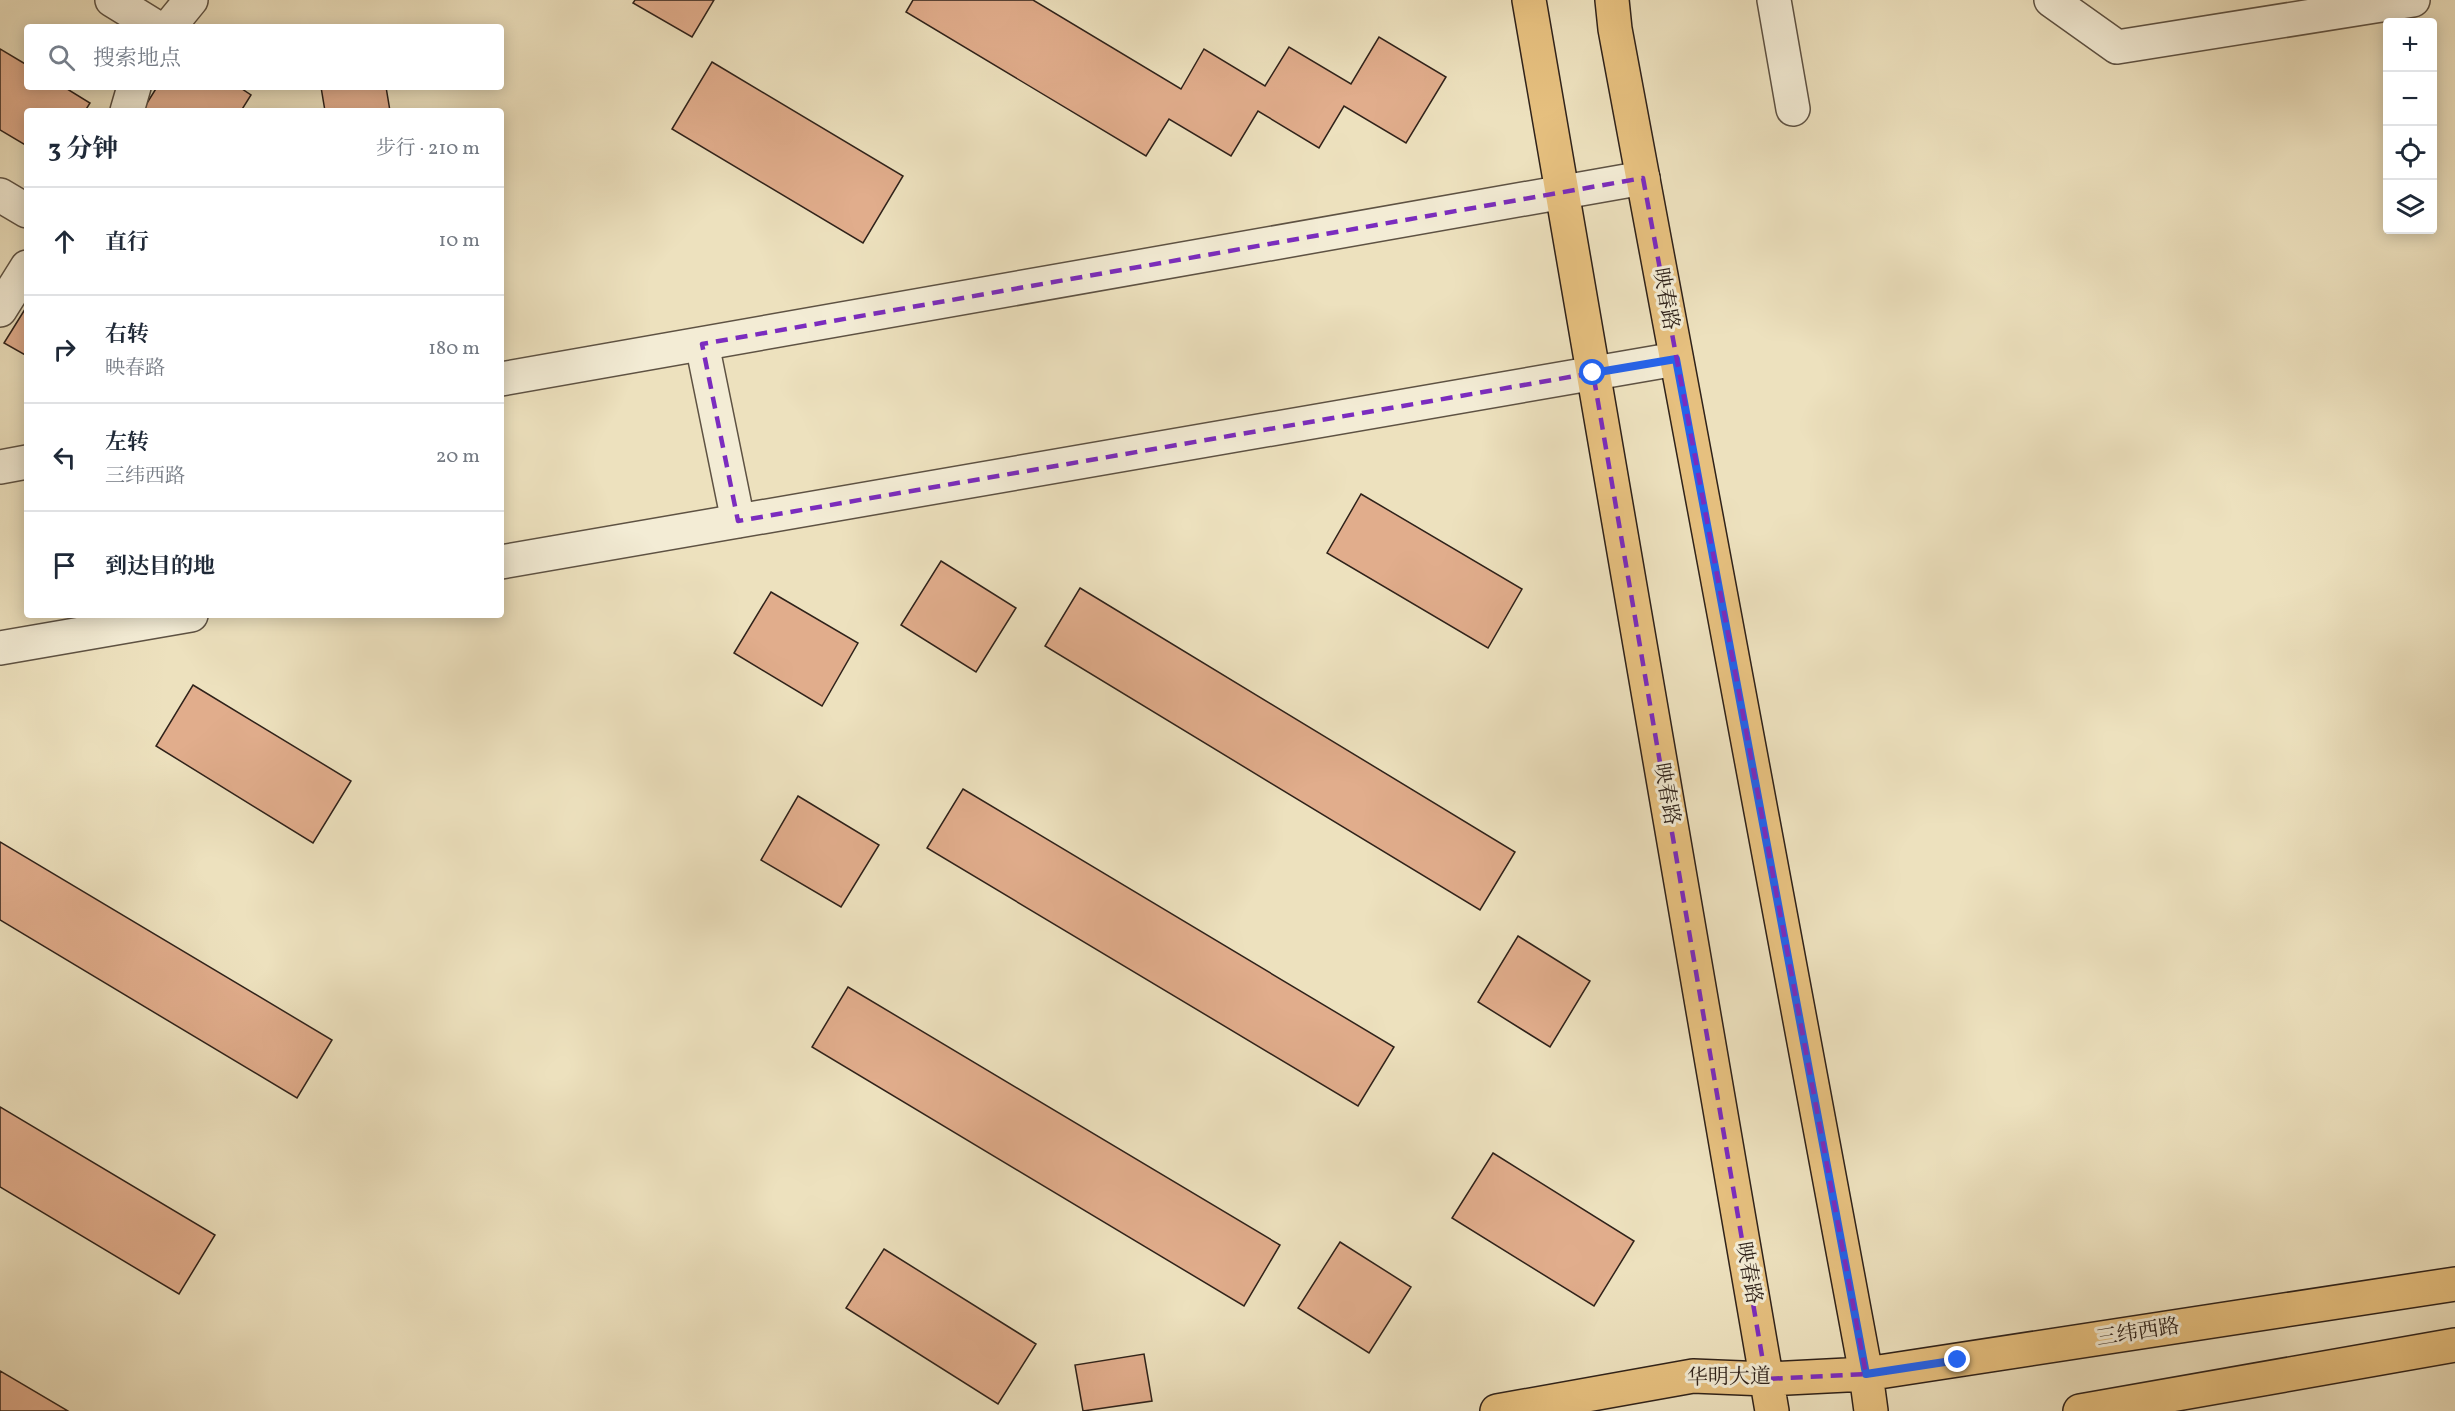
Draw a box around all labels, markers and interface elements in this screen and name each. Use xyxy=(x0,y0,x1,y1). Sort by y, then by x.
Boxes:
map controls xyxy=(2383,18,2437,234)
button: + xyxy=(2383,18,2437,72)
search box xyxy=(24,24,504,90)
icon: search xyxy=(45,41,78,74)
text: 搜索地点 xyxy=(93,44,181,75)
button: − xyxy=(2383,72,2437,126)
button: locate xyxy=(2383,126,2437,180)
text: 3 分钟 xyxy=(48,132,118,168)
text: 步行 · 210 m xyxy=(376,135,480,163)
button: layers xyxy=(2383,180,2437,234)
icon: ahead xyxy=(48,225,81,258)
text: 10 m xyxy=(439,227,480,255)
text: 直行 xyxy=(105,228,149,259)
street label: 映春路 xyxy=(1645,265,1685,333)
text: 右转 xyxy=(105,320,149,351)
icon: right xyxy=(48,333,81,366)
text: 180 m xyxy=(428,335,480,363)
text: 映春路 xyxy=(105,355,165,383)
route start xyxy=(1579,359,1605,385)
text: 左转 xyxy=(105,428,149,459)
icon: left xyxy=(48,441,81,474)
text: 20 m xyxy=(436,443,480,471)
text: 三纬西路 xyxy=(105,463,185,491)
icon: arrive xyxy=(48,549,81,582)
text: 到达目的地 xyxy=(105,552,215,583)
street label: 映春路 xyxy=(1646,760,1686,828)
street label: 映春路 xyxy=(1728,1239,1768,1307)
street label: 三纬西路 xyxy=(2094,1312,2182,1354)
route end xyxy=(1944,1346,1970,1372)
street label: 华明大道 xyxy=(1687,1363,1771,1393)

